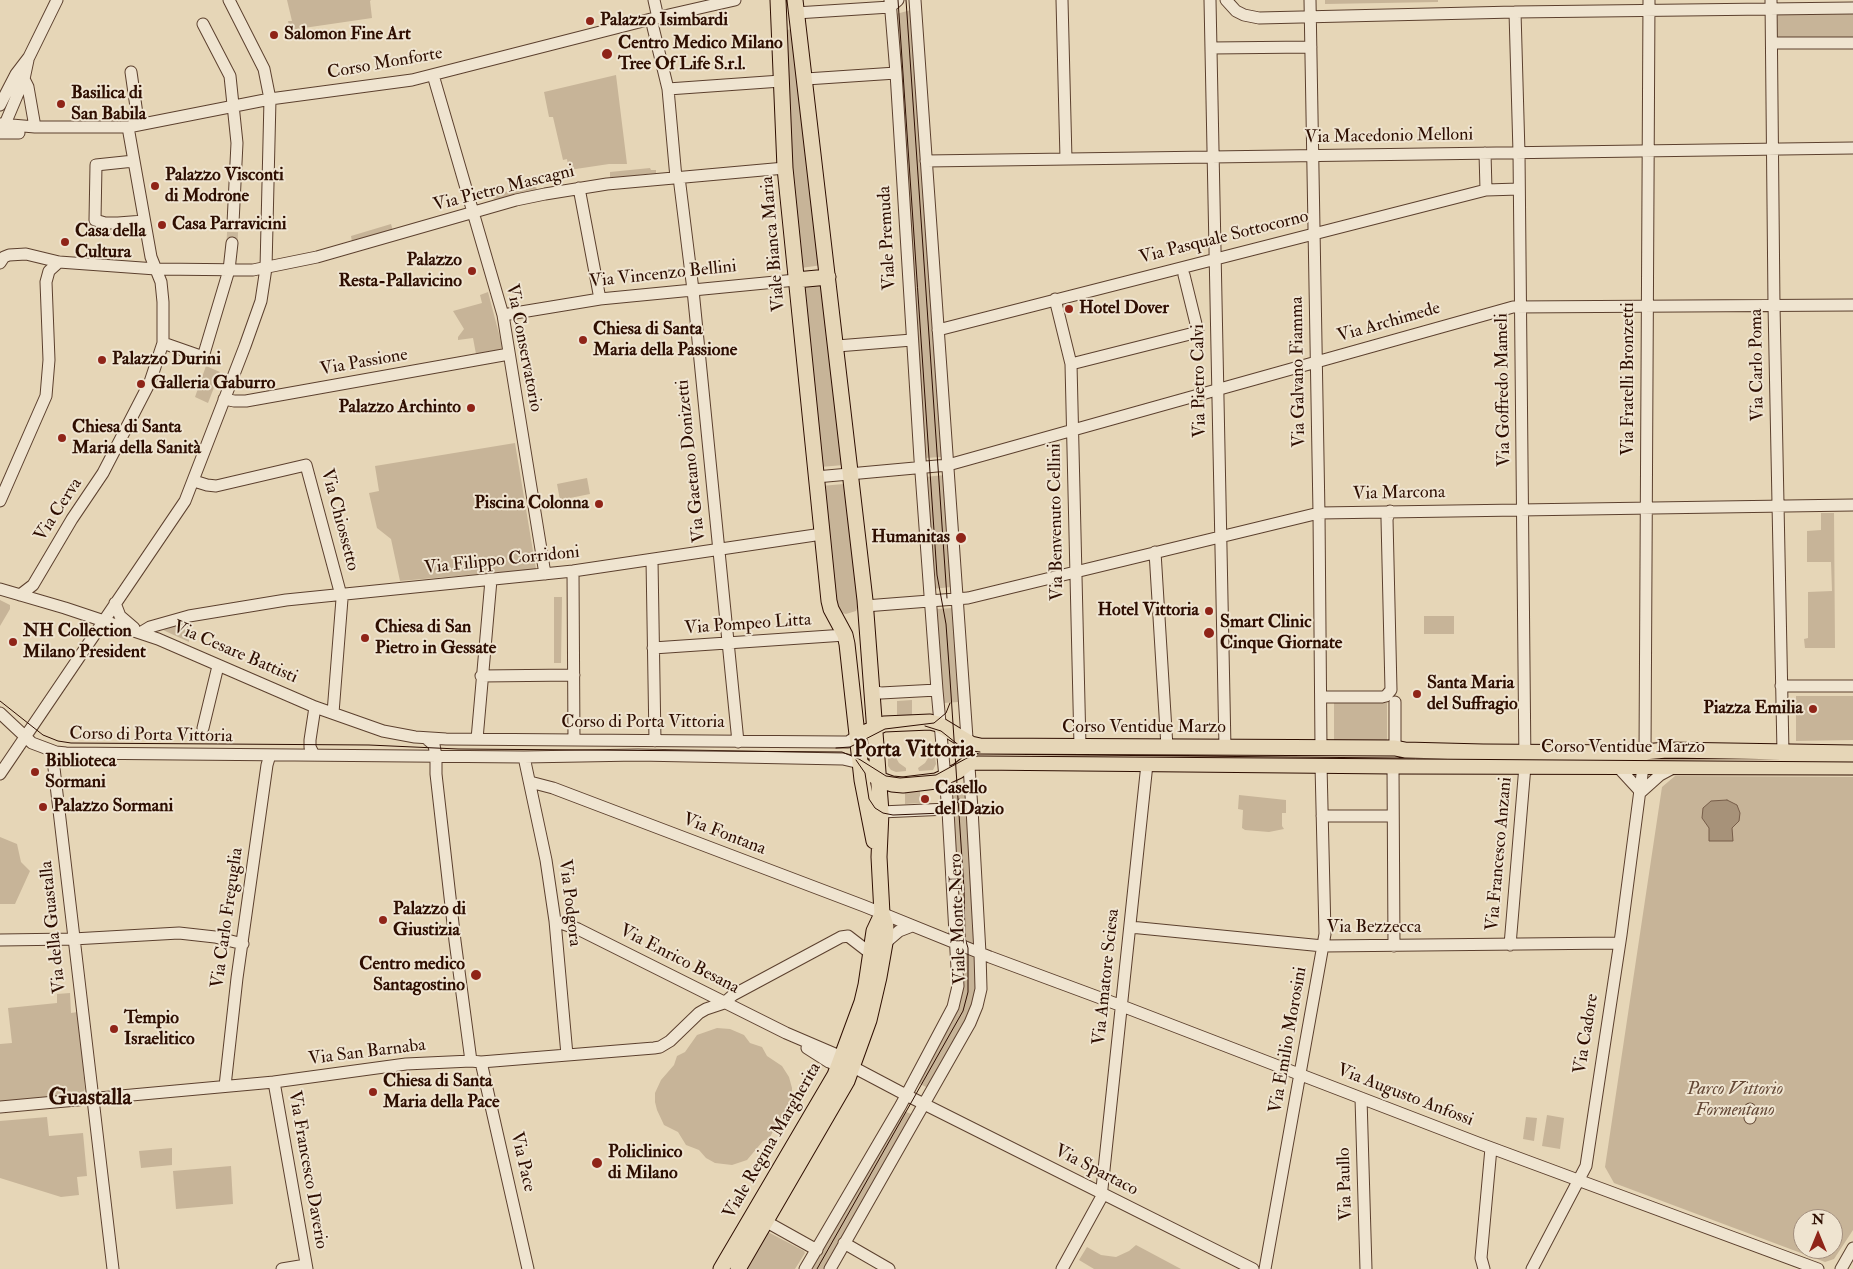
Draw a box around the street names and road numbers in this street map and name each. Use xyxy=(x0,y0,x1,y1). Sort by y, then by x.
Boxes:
street label: Corso Monforte xyxy=(326,43,444,85)
street label: Via Macedonio Melloni xyxy=(1305,125,1473,149)
street label: Via Pietro Mascagni xyxy=(431,161,577,217)
street label: Viale Bianca Maria xyxy=(757,175,791,313)
street label: Viale Premuda xyxy=(874,185,902,291)
street label: Via Pasquale Sottocorno xyxy=(1137,207,1311,269)
street label: Via Vincenzo Bellini xyxy=(588,257,738,293)
street label: Via Conservatorio xyxy=(500,282,546,414)
street label: Via Galvano Fiamma xyxy=(1287,296,1311,448)
street label: Via Archimede xyxy=(1335,298,1443,348)
street label: Via Fratelli Bronzetti xyxy=(1618,302,1640,456)
street label: Via Carlo Poma xyxy=(1746,308,1770,422)
street label: Via Goffredo Mameli xyxy=(1492,313,1516,467)
street label: Via Pietro Calvi xyxy=(1188,324,1212,438)
street label: Via Passione xyxy=(318,345,410,381)
street label: Via Gaetano Donizetti xyxy=(673,378,711,544)
street label: Via Benvenuto Cellini xyxy=(1045,443,1069,601)
street label: Via Chiossetto xyxy=(315,467,363,573)
street label: Via Cerva xyxy=(31,474,87,546)
street label: Via Marcona xyxy=(1353,482,1445,506)
street label: Via Filippo Corridoni xyxy=(423,542,581,580)
street label: Via Pompeo Litta xyxy=(684,610,812,640)
street label: Via Cesare Battisti xyxy=(169,617,301,689)
street label: Corso di Porta Vittoria xyxy=(561,712,725,734)
street label: Corso Ventidue Marzo xyxy=(1062,717,1226,739)
street label: Corso di Porta Vittoria xyxy=(69,724,233,748)
street label: Corso Ventidue Marzo xyxy=(1541,737,1705,759)
street label: Via Francesco Anzani xyxy=(1483,776,1517,932)
street label: Via Fontana xyxy=(679,809,769,861)
street label: Via Carlo Freguglia xyxy=(207,846,249,990)
street label: Viale Monte Nero xyxy=(946,853,972,985)
street label: Via Podgora xyxy=(553,858,585,948)
street label: Via della Guastalla xyxy=(36,860,72,994)
street label: Via Amatore Sciesa xyxy=(1089,908,1125,1046)
street label: Via Bezzecca xyxy=(1327,917,1421,939)
street label: Via Enrico Besana xyxy=(616,921,742,999)
street label: Via Emilio Morosini xyxy=(1265,965,1313,1115)
street label: Via Cadore xyxy=(1570,992,1604,1076)
street label: Via San Barnaba xyxy=(307,1035,427,1071)
street label: Viale Regina Margherita xyxy=(719,1059,827,1223)
street label: Via Augusto Anfossi xyxy=(1334,1060,1476,1132)
street label: Via Francesco Daverio xyxy=(282,1089,332,1251)
street label: Via Pace xyxy=(505,1130,539,1194)
street label: Via Spartaco xyxy=(1051,1141,1141,1201)
street label: Via Paullo xyxy=(1334,1147,1358,1221)

